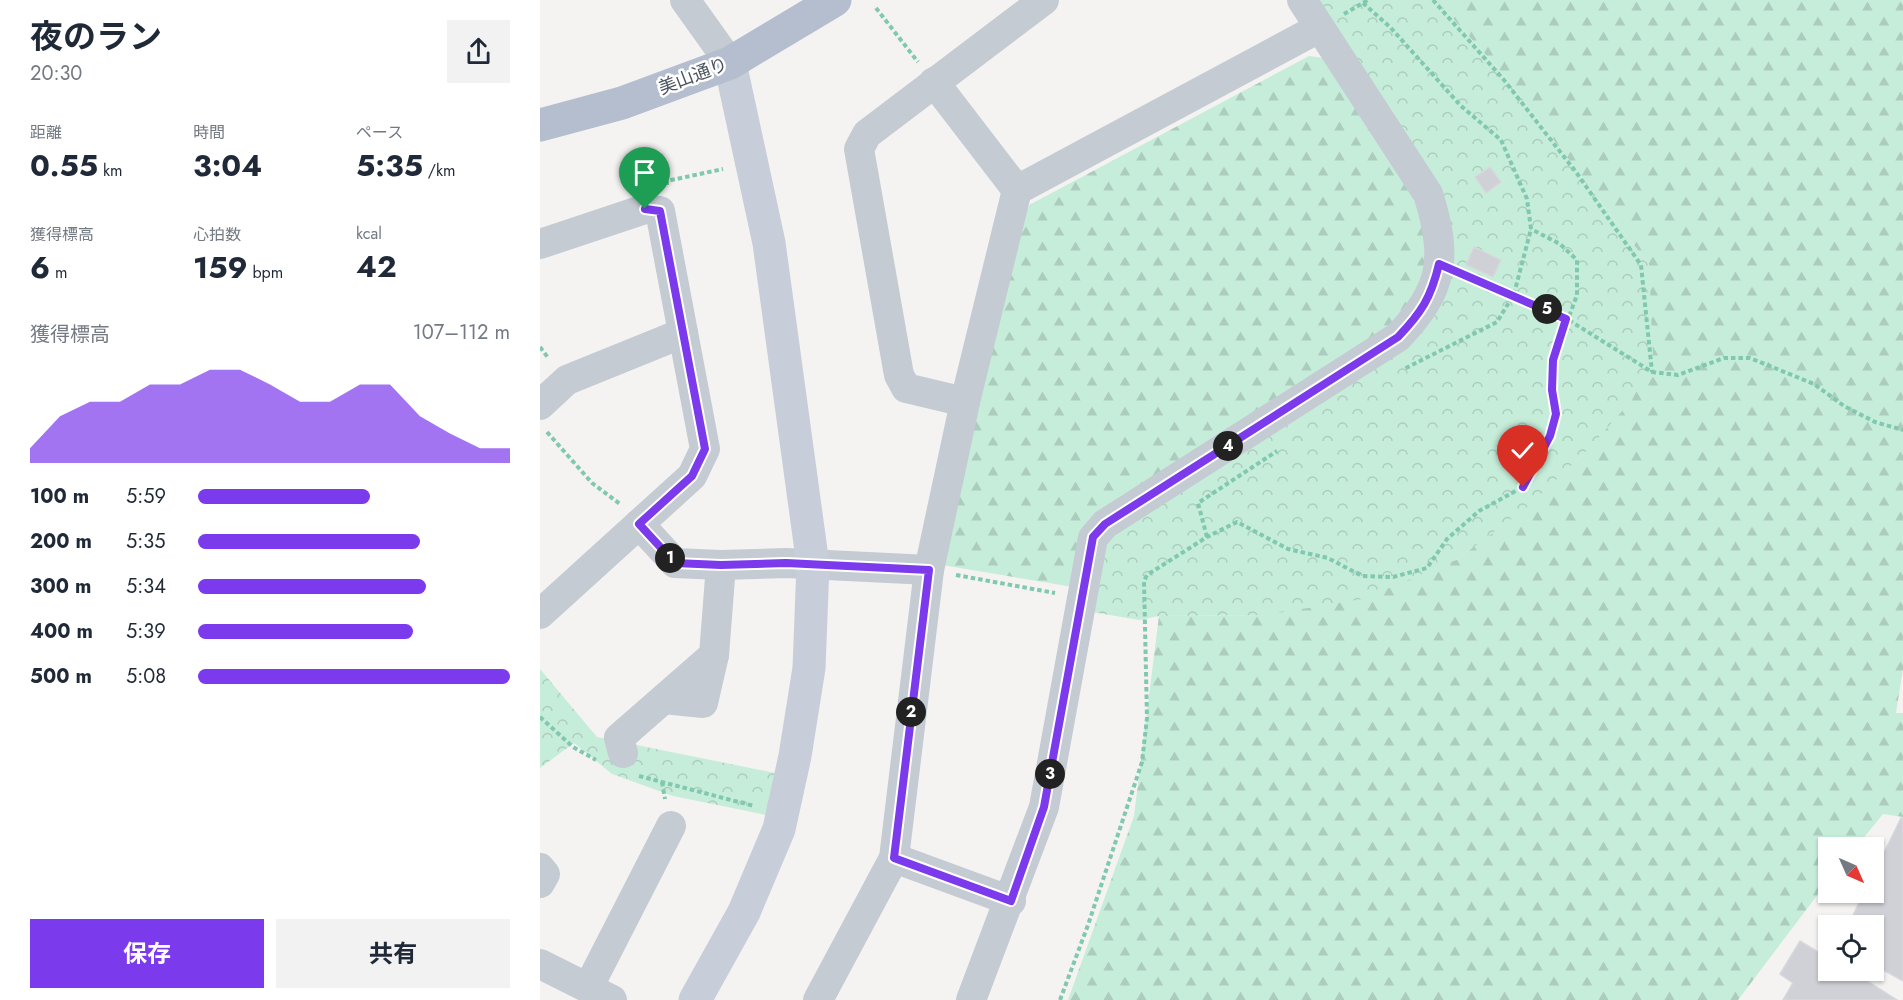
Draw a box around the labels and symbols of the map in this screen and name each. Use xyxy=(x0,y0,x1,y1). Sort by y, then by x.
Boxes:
street label: 美山通り xyxy=(655,51,731,101)
pin xyxy=(619,147,670,209)
pin: 5 xyxy=(1532,294,1562,324)
pin xyxy=(1497,425,1548,487)
pin: 4 xyxy=(1213,431,1243,461)
pin: 1 xyxy=(655,543,685,573)
pin: 2 xyxy=(896,697,926,727)
pin: 3 xyxy=(1035,759,1065,789)
north arrow xyxy=(1818,837,1884,903)

